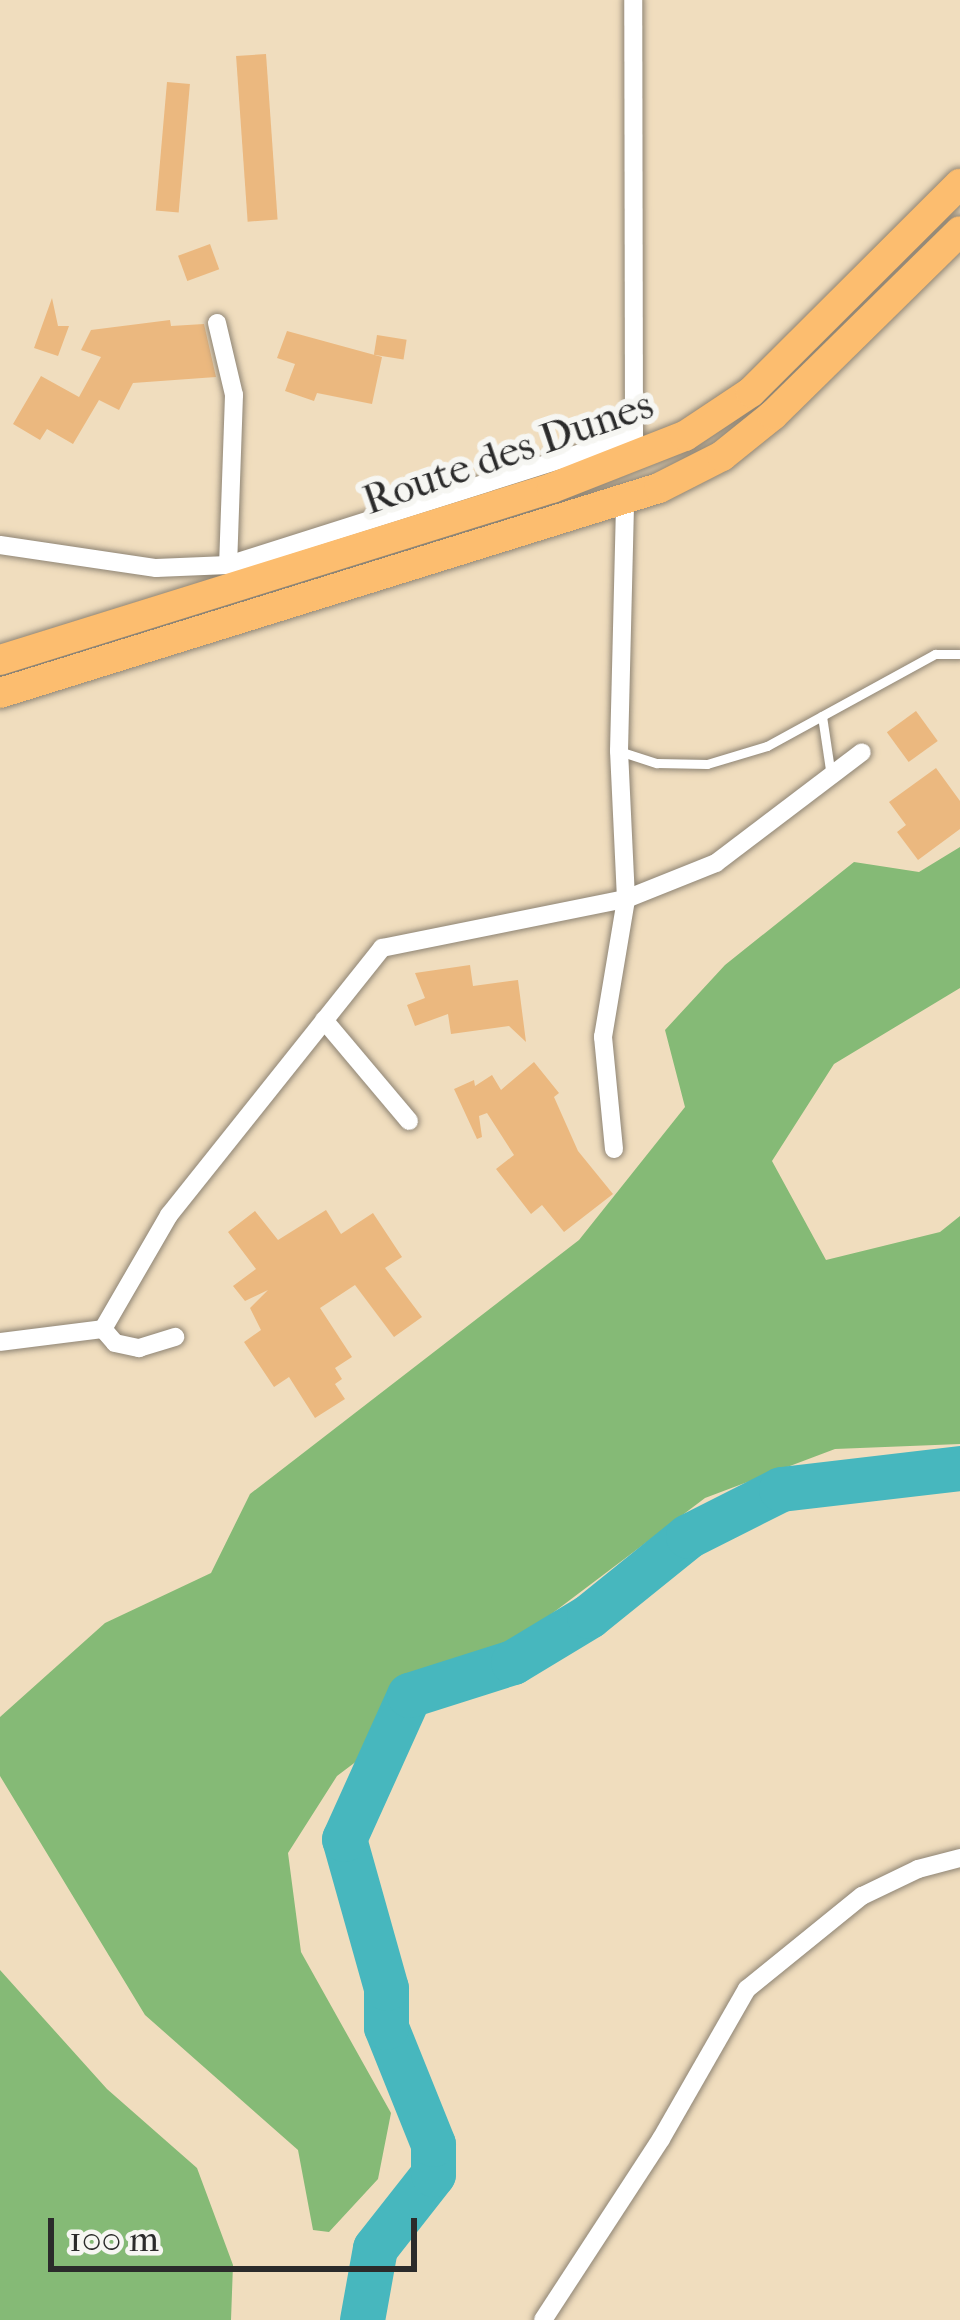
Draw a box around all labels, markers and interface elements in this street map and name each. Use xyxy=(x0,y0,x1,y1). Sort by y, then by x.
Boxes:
street label: Route des Dunes xyxy=(356,380,660,526)
scale bar xyxy=(54,2194,423,2268)
text: 100 m xyxy=(69,2218,159,2260)

